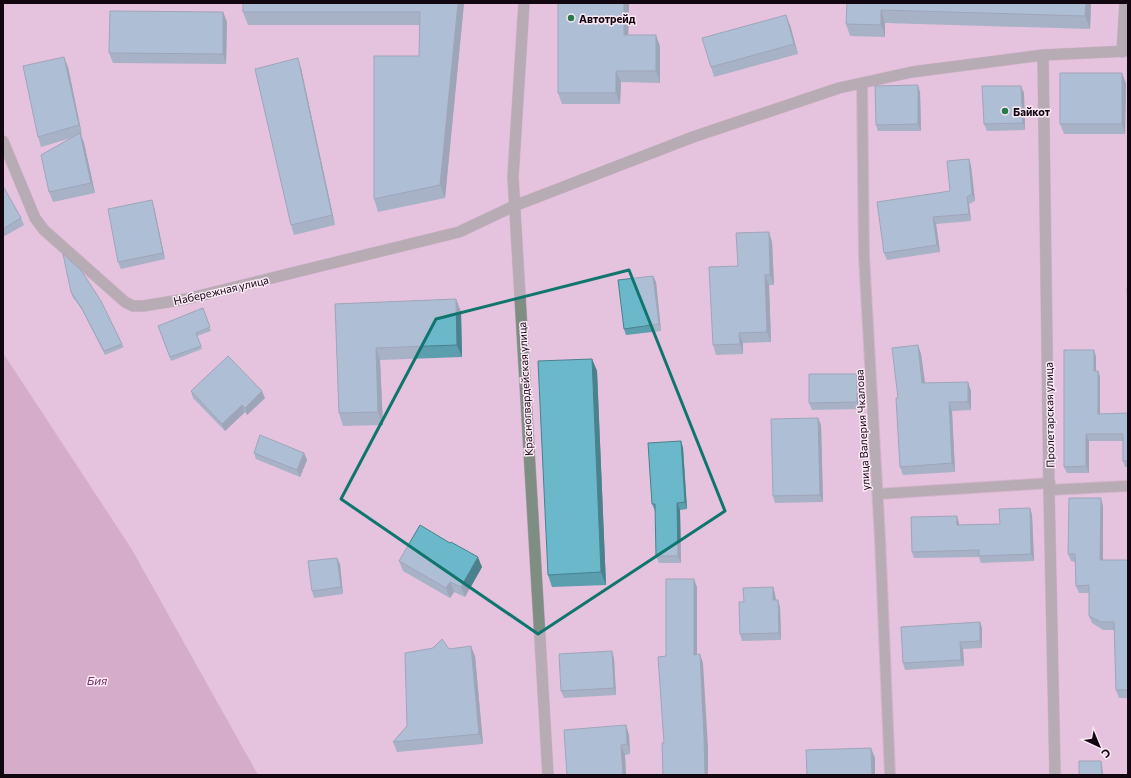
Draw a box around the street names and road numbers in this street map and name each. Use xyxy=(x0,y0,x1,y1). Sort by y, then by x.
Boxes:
street label: Набережная улица xyxy=(172,273,270,307)
street label: Красногвардейская улица xyxy=(515,322,535,456)
street label: Пролетарская улица xyxy=(1042,362,1056,468)
street label: улица Валерия Чкалова xyxy=(852,369,872,491)

